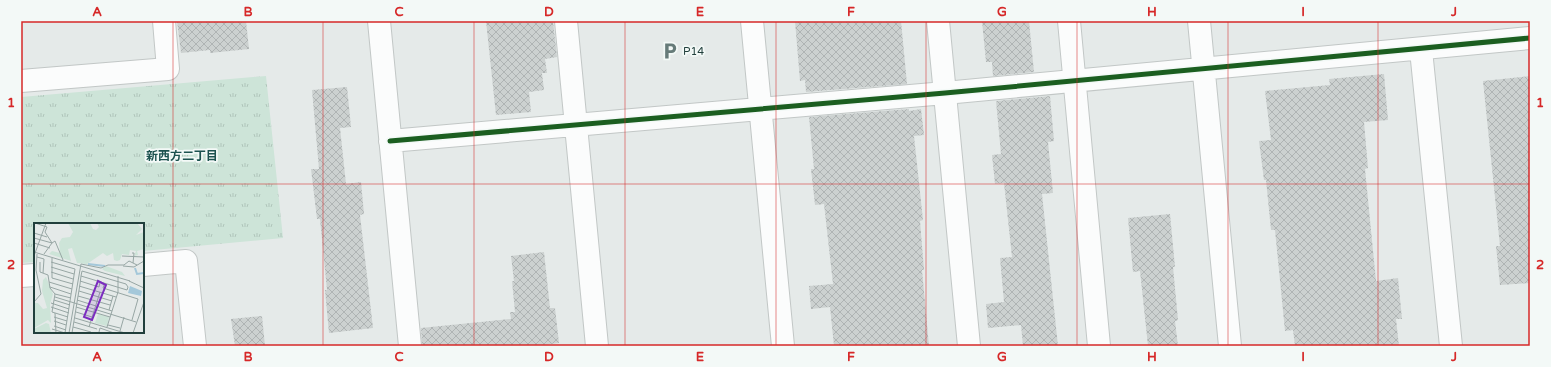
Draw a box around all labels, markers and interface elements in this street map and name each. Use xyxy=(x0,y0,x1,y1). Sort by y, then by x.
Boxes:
text: A xyxy=(92,4,102,20)
text: B xyxy=(243,4,253,20)
text: C xyxy=(394,4,404,20)
text: D xyxy=(544,4,554,20)
text: E xyxy=(696,4,704,20)
text: F xyxy=(847,4,855,20)
text: G xyxy=(997,4,1007,20)
text: H xyxy=(1147,4,1157,20)
text: I xyxy=(1301,4,1305,20)
text: J xyxy=(1450,4,1457,20)
parking icon: P14 xyxy=(660,41,680,61)
place label: P14 xyxy=(683,45,704,58)
text: 1 xyxy=(7,95,15,111)
text: 1 xyxy=(1536,95,1544,111)
district label: 新西方二丁目 xyxy=(146,149,218,163)
inset map xyxy=(34,223,144,333)
text: 2 xyxy=(7,257,15,273)
text: 2 xyxy=(1536,257,1544,273)
text: A xyxy=(92,349,102,365)
text: B xyxy=(243,349,253,365)
text: C xyxy=(394,349,404,365)
text: D xyxy=(544,349,554,365)
text: E xyxy=(696,349,704,365)
text: F xyxy=(847,349,855,365)
text: G xyxy=(997,349,1007,365)
text: H xyxy=(1147,349,1157,365)
text: I xyxy=(1301,349,1305,365)
text: J xyxy=(1450,349,1457,365)

